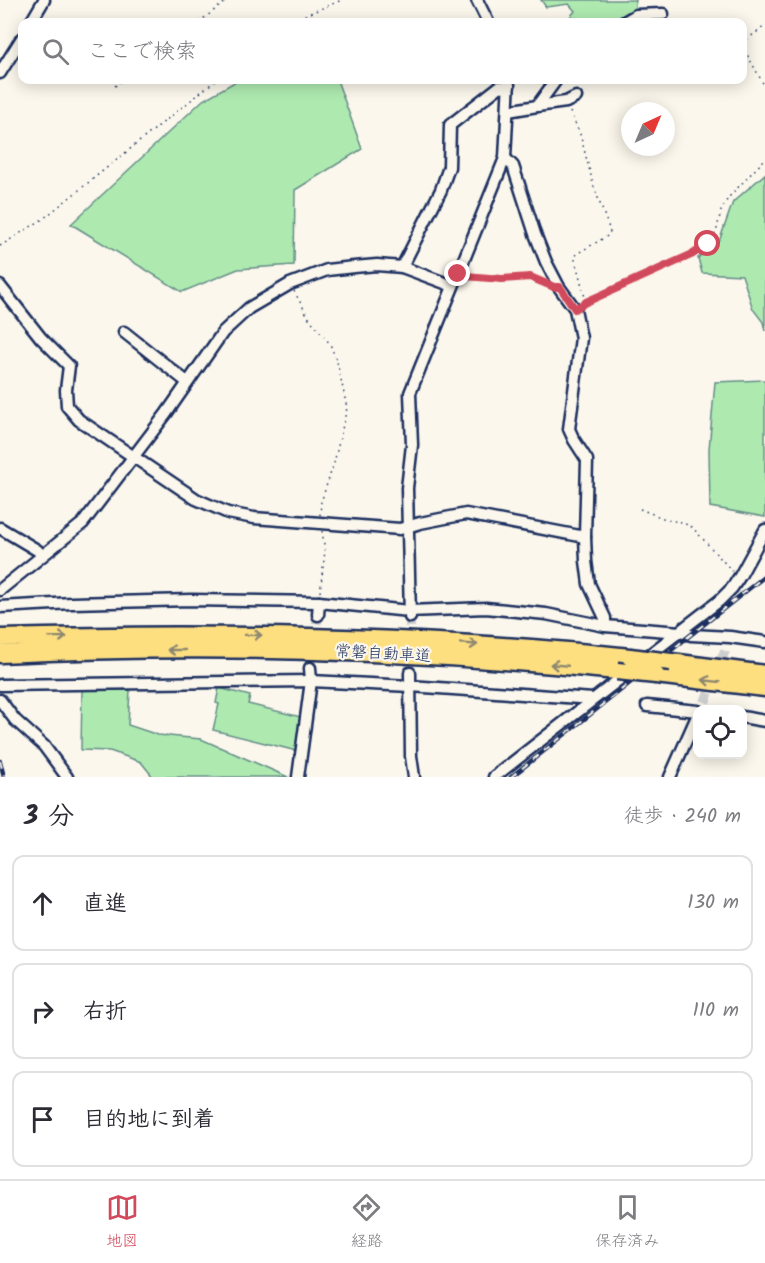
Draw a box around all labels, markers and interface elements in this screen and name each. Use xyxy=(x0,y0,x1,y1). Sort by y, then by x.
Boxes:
search box xyxy=(18,18,747,84)
icon: search xyxy=(39,35,72,68)
text: ここで検索 xyxy=(87,35,197,70)
north arrow xyxy=(621,102,675,156)
route start xyxy=(694,230,720,256)
route end xyxy=(444,260,470,286)
one-way arrow xyxy=(243,630,263,641)
one-way arrow xyxy=(48,631,68,642)
street label: 常磐自動車道 xyxy=(334,639,432,669)
one-way arrow xyxy=(459,639,479,650)
one-way arrow xyxy=(166,644,186,656)
one-way arrow xyxy=(550,659,570,670)
one-way arrow xyxy=(701,675,721,686)
map controls xyxy=(693,705,747,759)
button: locate xyxy=(693,705,747,759)
text: 3 分 xyxy=(24,796,74,838)
text: 徒歩 · 240 m xyxy=(624,801,741,833)
icon: ahead xyxy=(26,887,59,920)
text: 直進 xyxy=(83,887,127,922)
text: 130 m xyxy=(687,887,739,919)
icon: right xyxy=(26,995,59,1028)
text: 右折 xyxy=(83,995,127,1030)
text: 110 m xyxy=(693,995,739,1027)
icon: arrive xyxy=(26,1103,59,1136)
text: 目的地に到着 xyxy=(83,1103,215,1138)
tab: 地図 xyxy=(106,1191,139,1254)
tab: 経路 xyxy=(350,1191,383,1254)
tab: 保存済み xyxy=(595,1191,659,1254)

